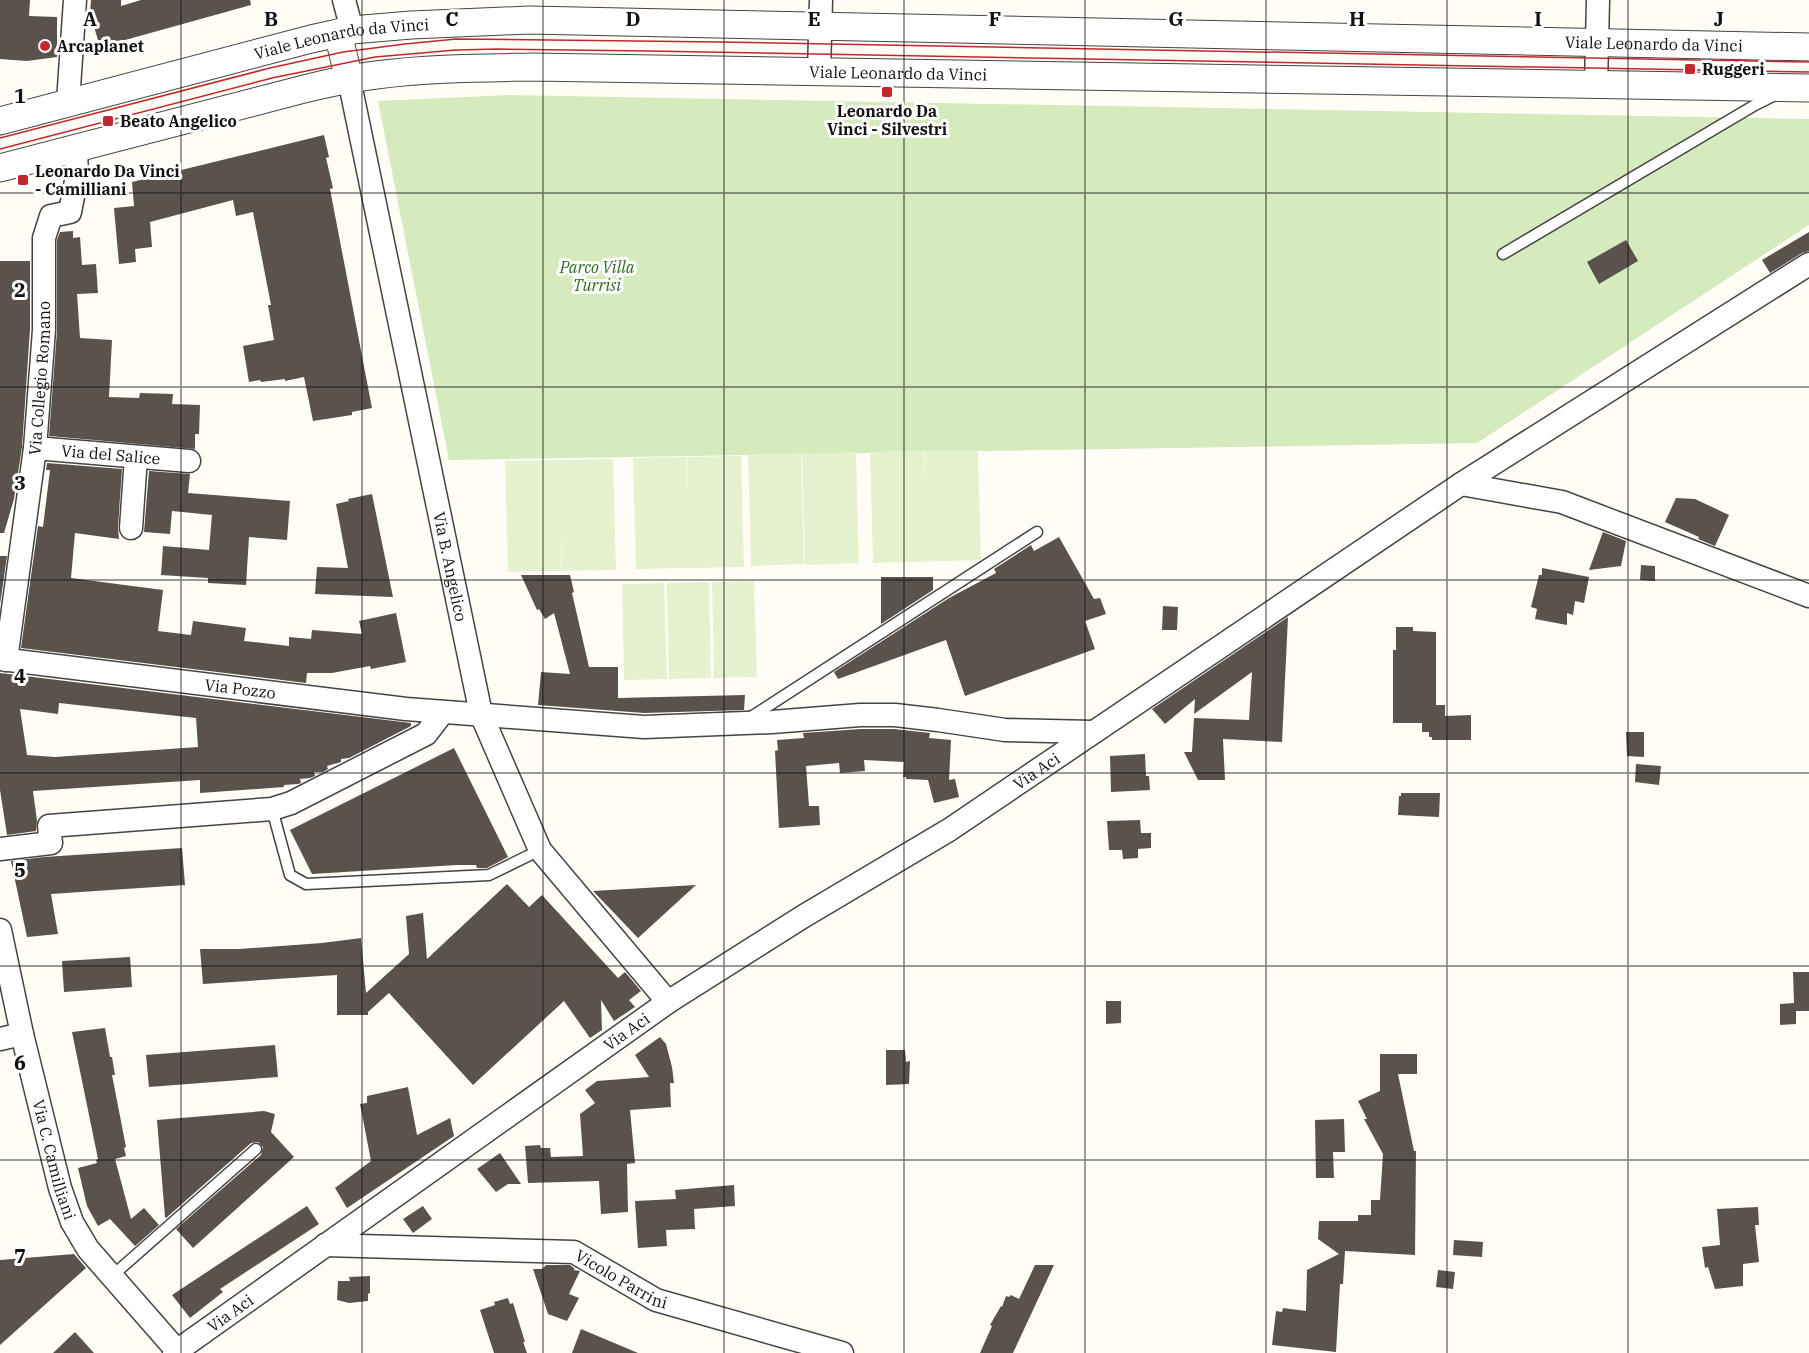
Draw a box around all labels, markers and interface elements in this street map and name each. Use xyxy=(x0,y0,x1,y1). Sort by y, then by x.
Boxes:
text: A xyxy=(83,5,97,32)
text: B xyxy=(264,5,278,32)
text: C xyxy=(445,5,459,32)
text: D xyxy=(625,5,641,32)
text: E xyxy=(807,5,821,32)
text: F xyxy=(989,5,1001,32)
text: G xyxy=(1168,5,1184,32)
text: H xyxy=(1349,5,1365,32)
text: I xyxy=(1534,5,1542,32)
text: J xyxy=(1714,5,1724,32)
street label: Viale Leonardo da Vinci xyxy=(252,14,430,64)
street label: Viale Leonardo da Vinci xyxy=(1565,32,1743,56)
place label: Arcaplanet xyxy=(57,36,144,56)
marker: Arcaplanet xyxy=(38,39,52,53)
place label: Ruggeri xyxy=(1702,59,1765,79)
street label: Viale Leonardo da Vinci xyxy=(809,62,987,84)
marker: Ruggeri xyxy=(1683,62,1697,76)
text: 1 xyxy=(14,82,26,109)
marker: Leonardo Da Vinci - Silvestri xyxy=(880,85,894,99)
place label: Leonardo Da Vinci - Silvestri xyxy=(827,101,947,139)
place label: Beato Angelico xyxy=(120,111,237,131)
marker: Beato Angelico xyxy=(101,114,115,128)
place label: Leonardo Da Vinci - Camilliani xyxy=(35,161,180,199)
marker: Leonardo Da Vinci - Camilliani xyxy=(16,173,30,187)
park label: Parco Villa Turrisi xyxy=(559,257,635,295)
text: 2 xyxy=(14,276,26,303)
street label: Via Collegio Romano xyxy=(24,301,54,457)
street label: Via del Salice xyxy=(60,440,161,469)
text: 3 xyxy=(14,469,26,496)
street label: Via B. Angelico xyxy=(429,510,471,623)
text: 4 xyxy=(14,662,26,689)
street label: Via Pozzo xyxy=(203,674,277,703)
street label: Via Aci xyxy=(1009,748,1064,794)
text: 5 xyxy=(14,856,26,883)
street label: Via Aci xyxy=(599,1008,653,1055)
text: 6 xyxy=(14,1049,26,1076)
street label: Via C. Camilliani xyxy=(29,1098,80,1222)
text: 7 xyxy=(14,1242,26,1269)
street label: Vicolo Parrini xyxy=(572,1245,670,1313)
street label: Via Aci xyxy=(203,1290,257,1336)

